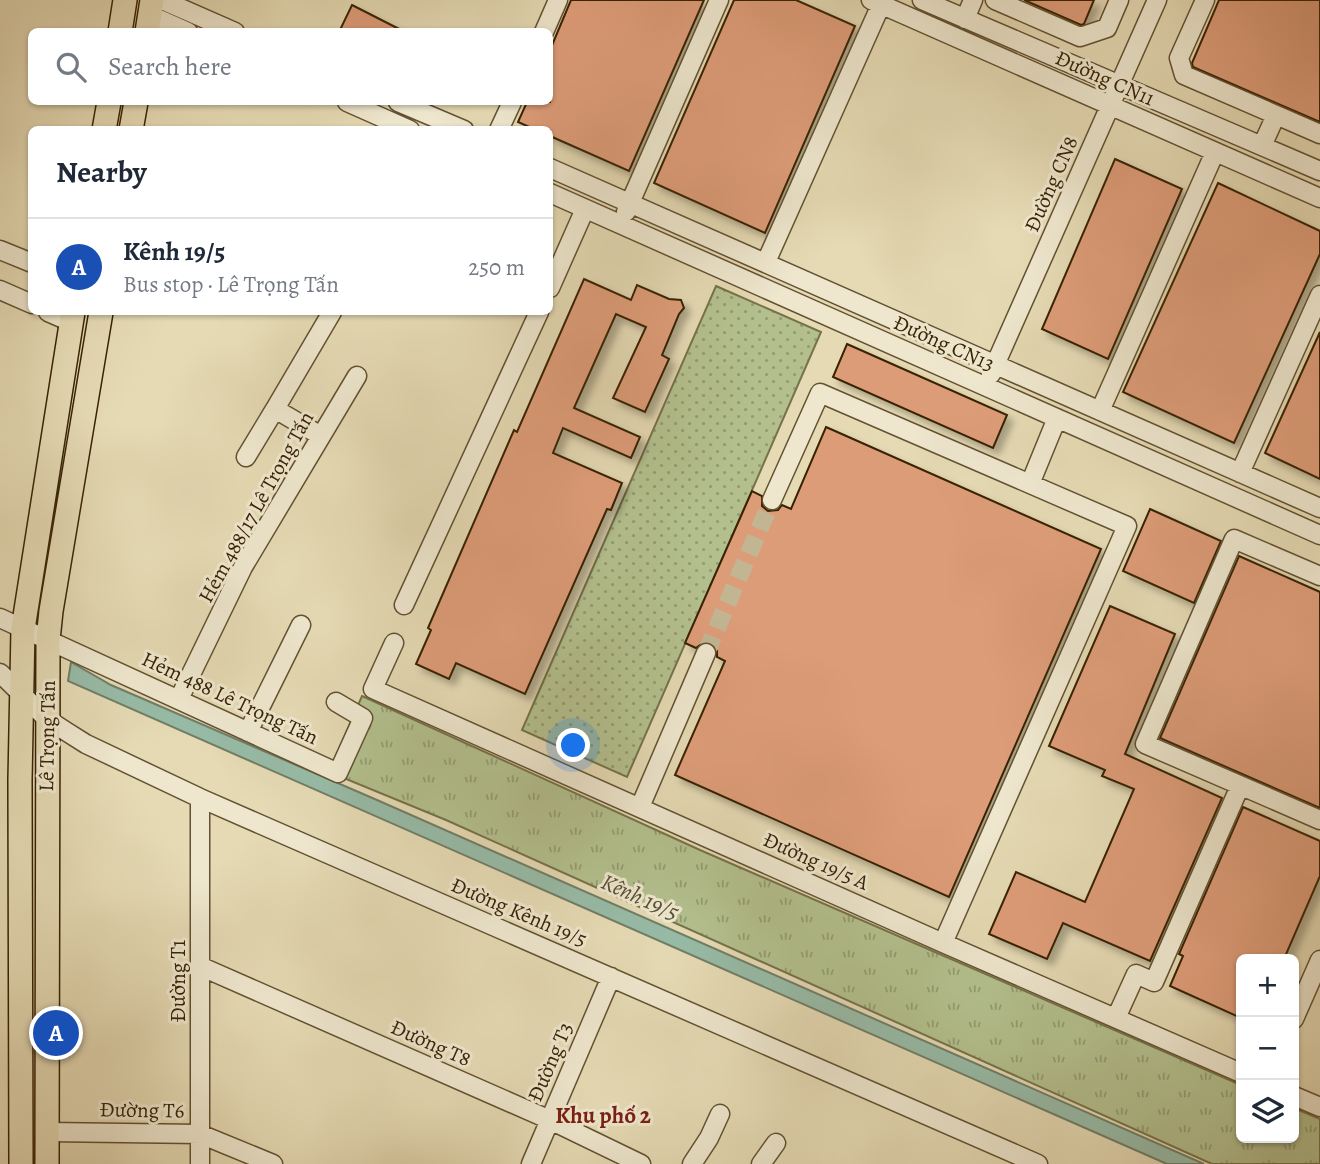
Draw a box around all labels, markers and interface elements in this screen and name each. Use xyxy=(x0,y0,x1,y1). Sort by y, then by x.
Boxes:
search box xyxy=(28,28,553,105)
street label: Đường CN11 xyxy=(1051,44,1159,112)
icon: search xyxy=(52,48,90,86)
text: Search here xyxy=(108,49,232,84)
street label: Đường CN8 xyxy=(1017,132,1085,236)
text: Nearby xyxy=(56,152,147,192)
text: Kênh 19/5 xyxy=(123,234,225,269)
text: A xyxy=(72,252,86,283)
text: 250 m xyxy=(468,252,525,283)
text: Bus stop · Lê Trọng Tấn xyxy=(123,269,339,300)
street label: Đường CN13 xyxy=(889,308,999,378)
street label: Hẻm 488/17 Lê Trọng Tấn xyxy=(192,406,320,608)
street label: Hẻm 488 Lê Trọng Tấn xyxy=(137,645,323,751)
street label: Lê Trọng Tấn xyxy=(32,680,62,792)
your location xyxy=(556,728,590,762)
street label: Đường 19/5 A xyxy=(759,825,874,897)
water label: Kênh 19/5 xyxy=(596,866,684,928)
street label: Đường Kênh 19/5 xyxy=(447,871,591,953)
street label: Đường T1 xyxy=(164,940,192,1022)
map controls xyxy=(1236,954,1299,1143)
button: + xyxy=(1236,954,1299,1017)
pin: A xyxy=(33,1007,79,1059)
street label: Đường T8 xyxy=(386,1013,476,1073)
button: − xyxy=(1236,1017,1299,1080)
street label: Đường T3 xyxy=(521,1018,579,1106)
button: layers xyxy=(1236,1080,1299,1143)
street label: Đường T6 xyxy=(99,1095,185,1125)
district label: Khu phố 2 xyxy=(555,1100,651,1131)

